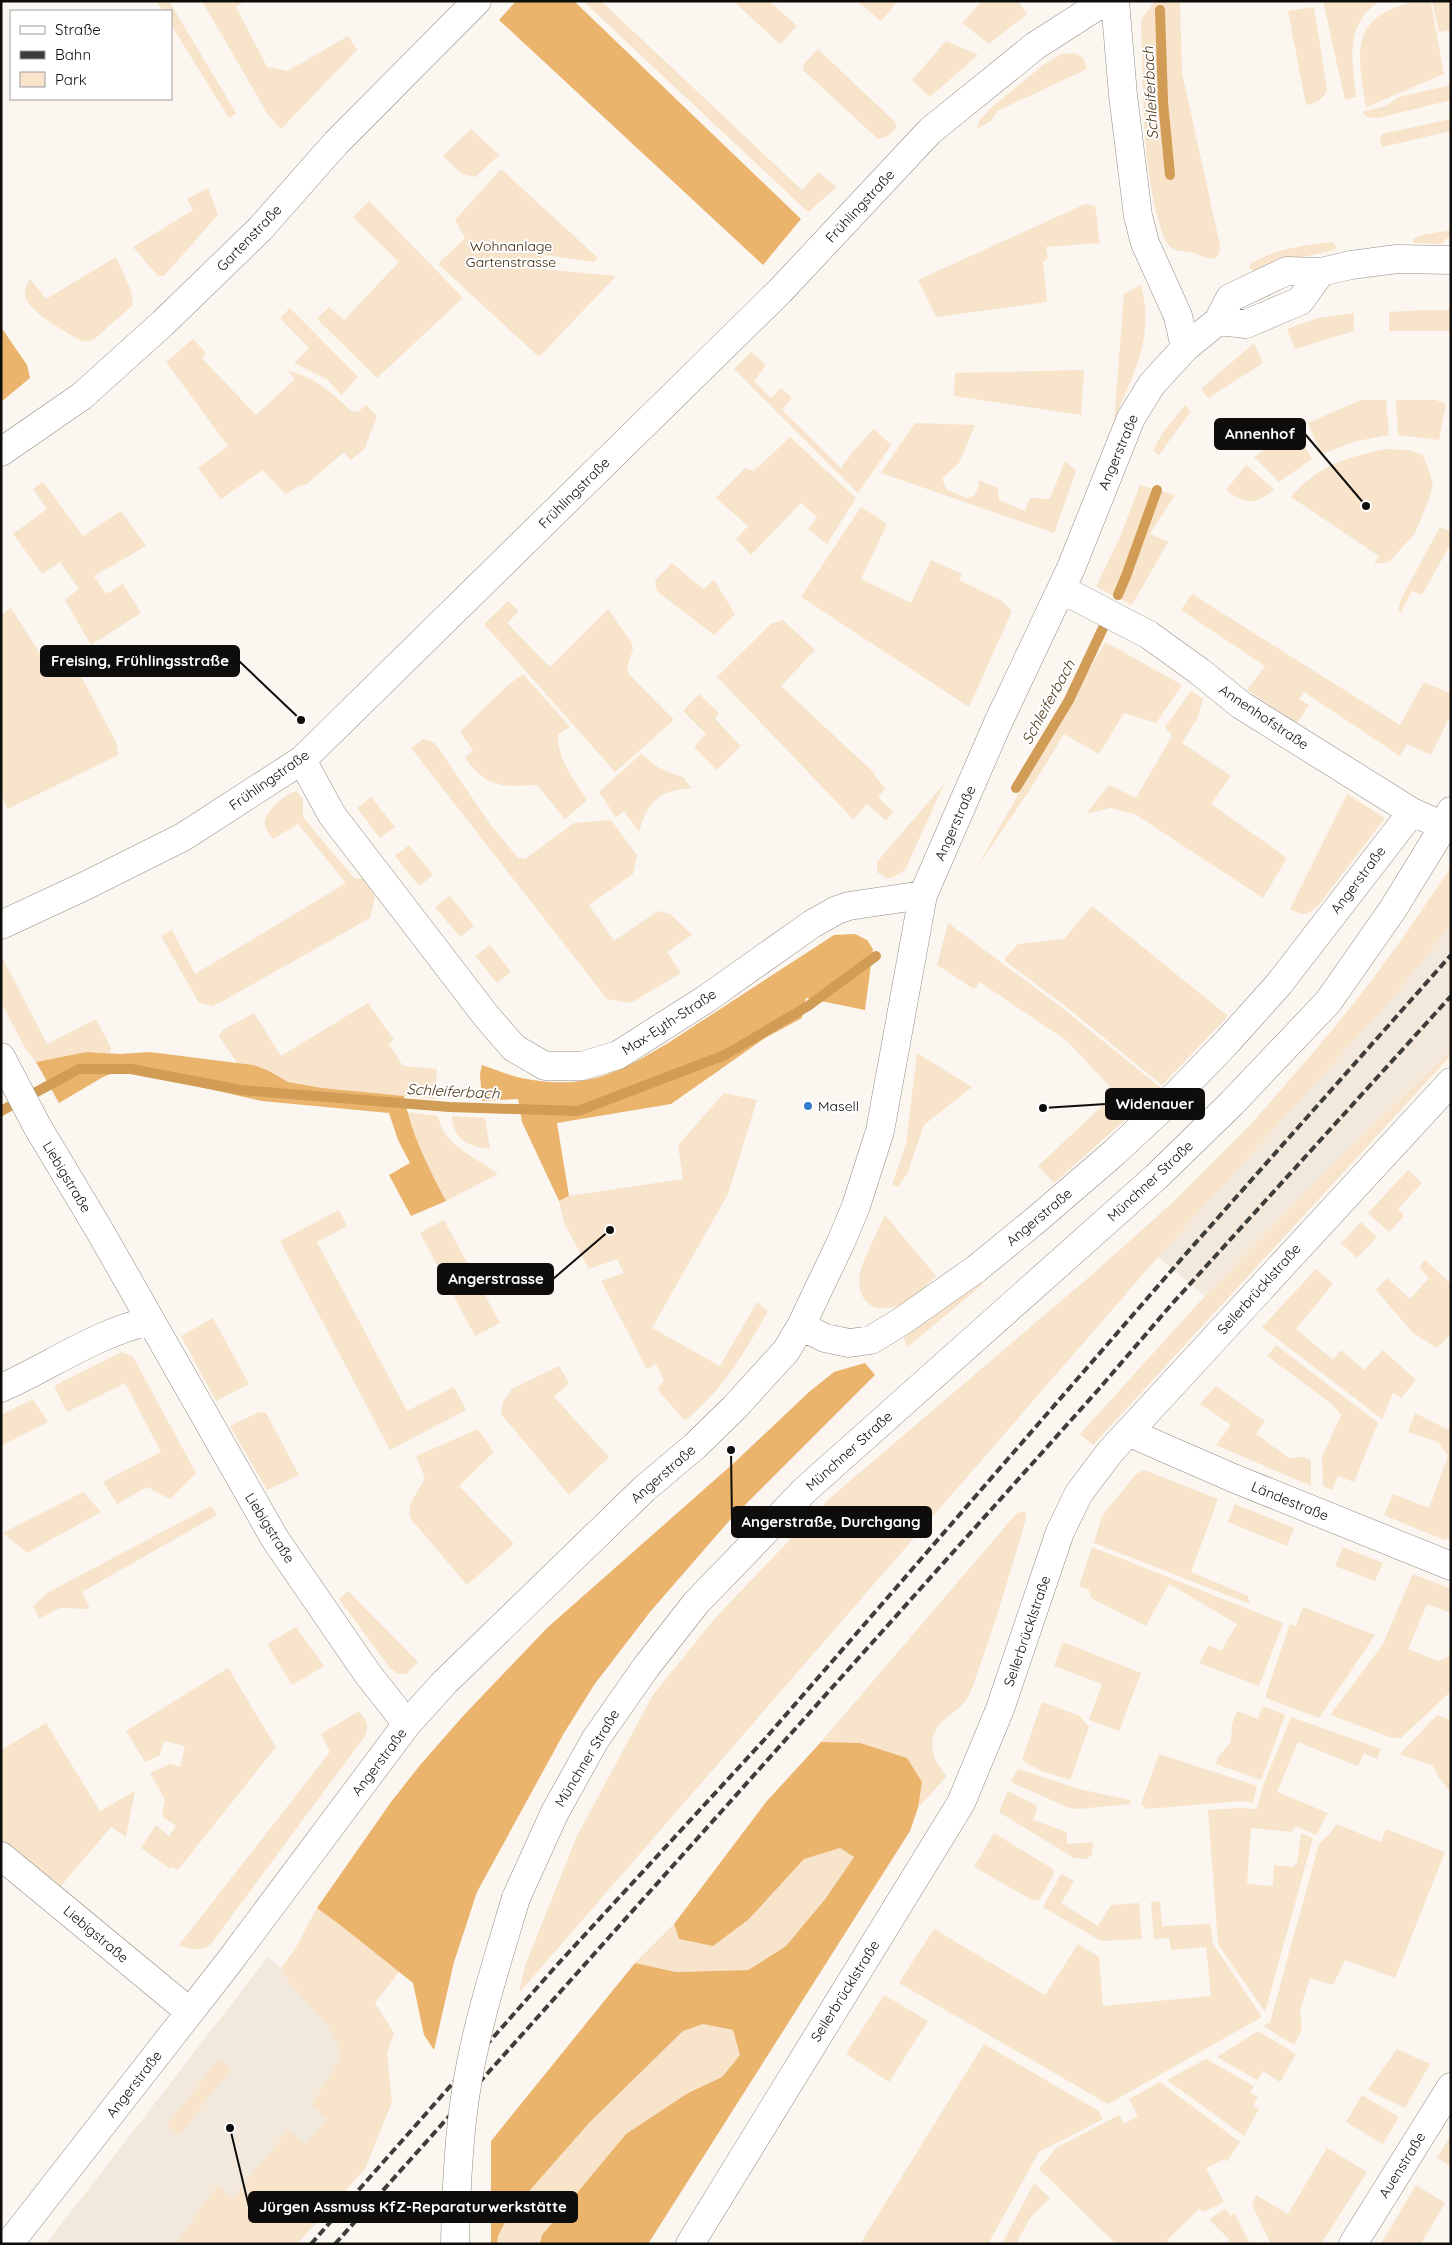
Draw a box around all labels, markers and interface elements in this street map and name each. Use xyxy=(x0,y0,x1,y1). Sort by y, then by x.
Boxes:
legend xyxy=(10,10,172,100)
text: Straße xyxy=(55,20,101,39)
text: Bahn xyxy=(55,45,91,64)
water label: Schleiferbach xyxy=(1138,45,1162,140)
text: Park xyxy=(55,70,87,89)
street label: Frühlingstraße xyxy=(822,166,899,246)
street label: Gartenstraße xyxy=(213,201,285,275)
park label: Wohnanlage Gartenstrasse xyxy=(466,237,556,271)
street label: Angerstraße xyxy=(1094,411,1142,492)
callout: Annenhof xyxy=(1215,419,1305,449)
text: Annenhof xyxy=(1225,424,1295,443)
street label: Frühlingstraße xyxy=(535,454,613,532)
callout: Freising, Frühlingsstraße xyxy=(41,646,239,676)
text: Freising, Frühlingsstraße xyxy=(51,651,229,670)
water label: Schleiferbach xyxy=(1017,656,1079,747)
street label: Annenhofstraße xyxy=(1216,680,1312,754)
street label: Frühlingstraße xyxy=(226,746,312,814)
street label: Angerstraße xyxy=(930,783,980,863)
street label: Angerstraße xyxy=(1327,842,1389,917)
street label: Max-Eyth-Straße xyxy=(618,985,720,1059)
water label: Schleiferbach xyxy=(406,1079,501,1103)
callout: Widenauer xyxy=(1106,1089,1204,1119)
text: Widenauer xyxy=(1116,1094,1195,1113)
place label: Masell xyxy=(818,1097,859,1115)
marker: Masell xyxy=(802,1100,814,1112)
street label: Münchner Straße xyxy=(1103,1137,1197,1225)
street label: Liebigstraße xyxy=(39,1138,95,1216)
street label: Angerstraße xyxy=(1002,1184,1076,1250)
street label: Seilerbrücklstraße xyxy=(1213,1240,1305,1338)
callout: Angerstrasse xyxy=(438,1264,553,1294)
text: Angerstrasse xyxy=(448,1269,544,1288)
street label: Münchner Straße xyxy=(802,1407,896,1495)
street label: Angerstraße xyxy=(627,1441,699,1507)
street label: Ländestraße xyxy=(1249,1477,1331,1525)
street label: Liebigstraße xyxy=(241,1489,299,1567)
callout: Angerstraße, Durchgang xyxy=(732,1507,931,1537)
text: Angerstraße, Durchgang xyxy=(741,1512,921,1531)
street label: Seilerbrücklstraße xyxy=(1000,1573,1054,1689)
street label: Münchner Straße xyxy=(551,1706,623,1810)
street label: Angerstraße xyxy=(348,1724,410,1799)
street label: Liebigstraße xyxy=(60,1901,132,1967)
street label: Seilerbrücklstraße xyxy=(807,1937,883,2045)
street label: Angerstraße xyxy=(102,2047,166,2121)
street label: Auenstraße xyxy=(1375,2129,1429,2201)
callout: Jürgen Assmuss KfZ-Reparaturwerkstätte xyxy=(249,2192,577,2222)
text: Jürgen Assmuss KfZ-Reparaturwerkstätte xyxy=(259,2197,567,2216)

